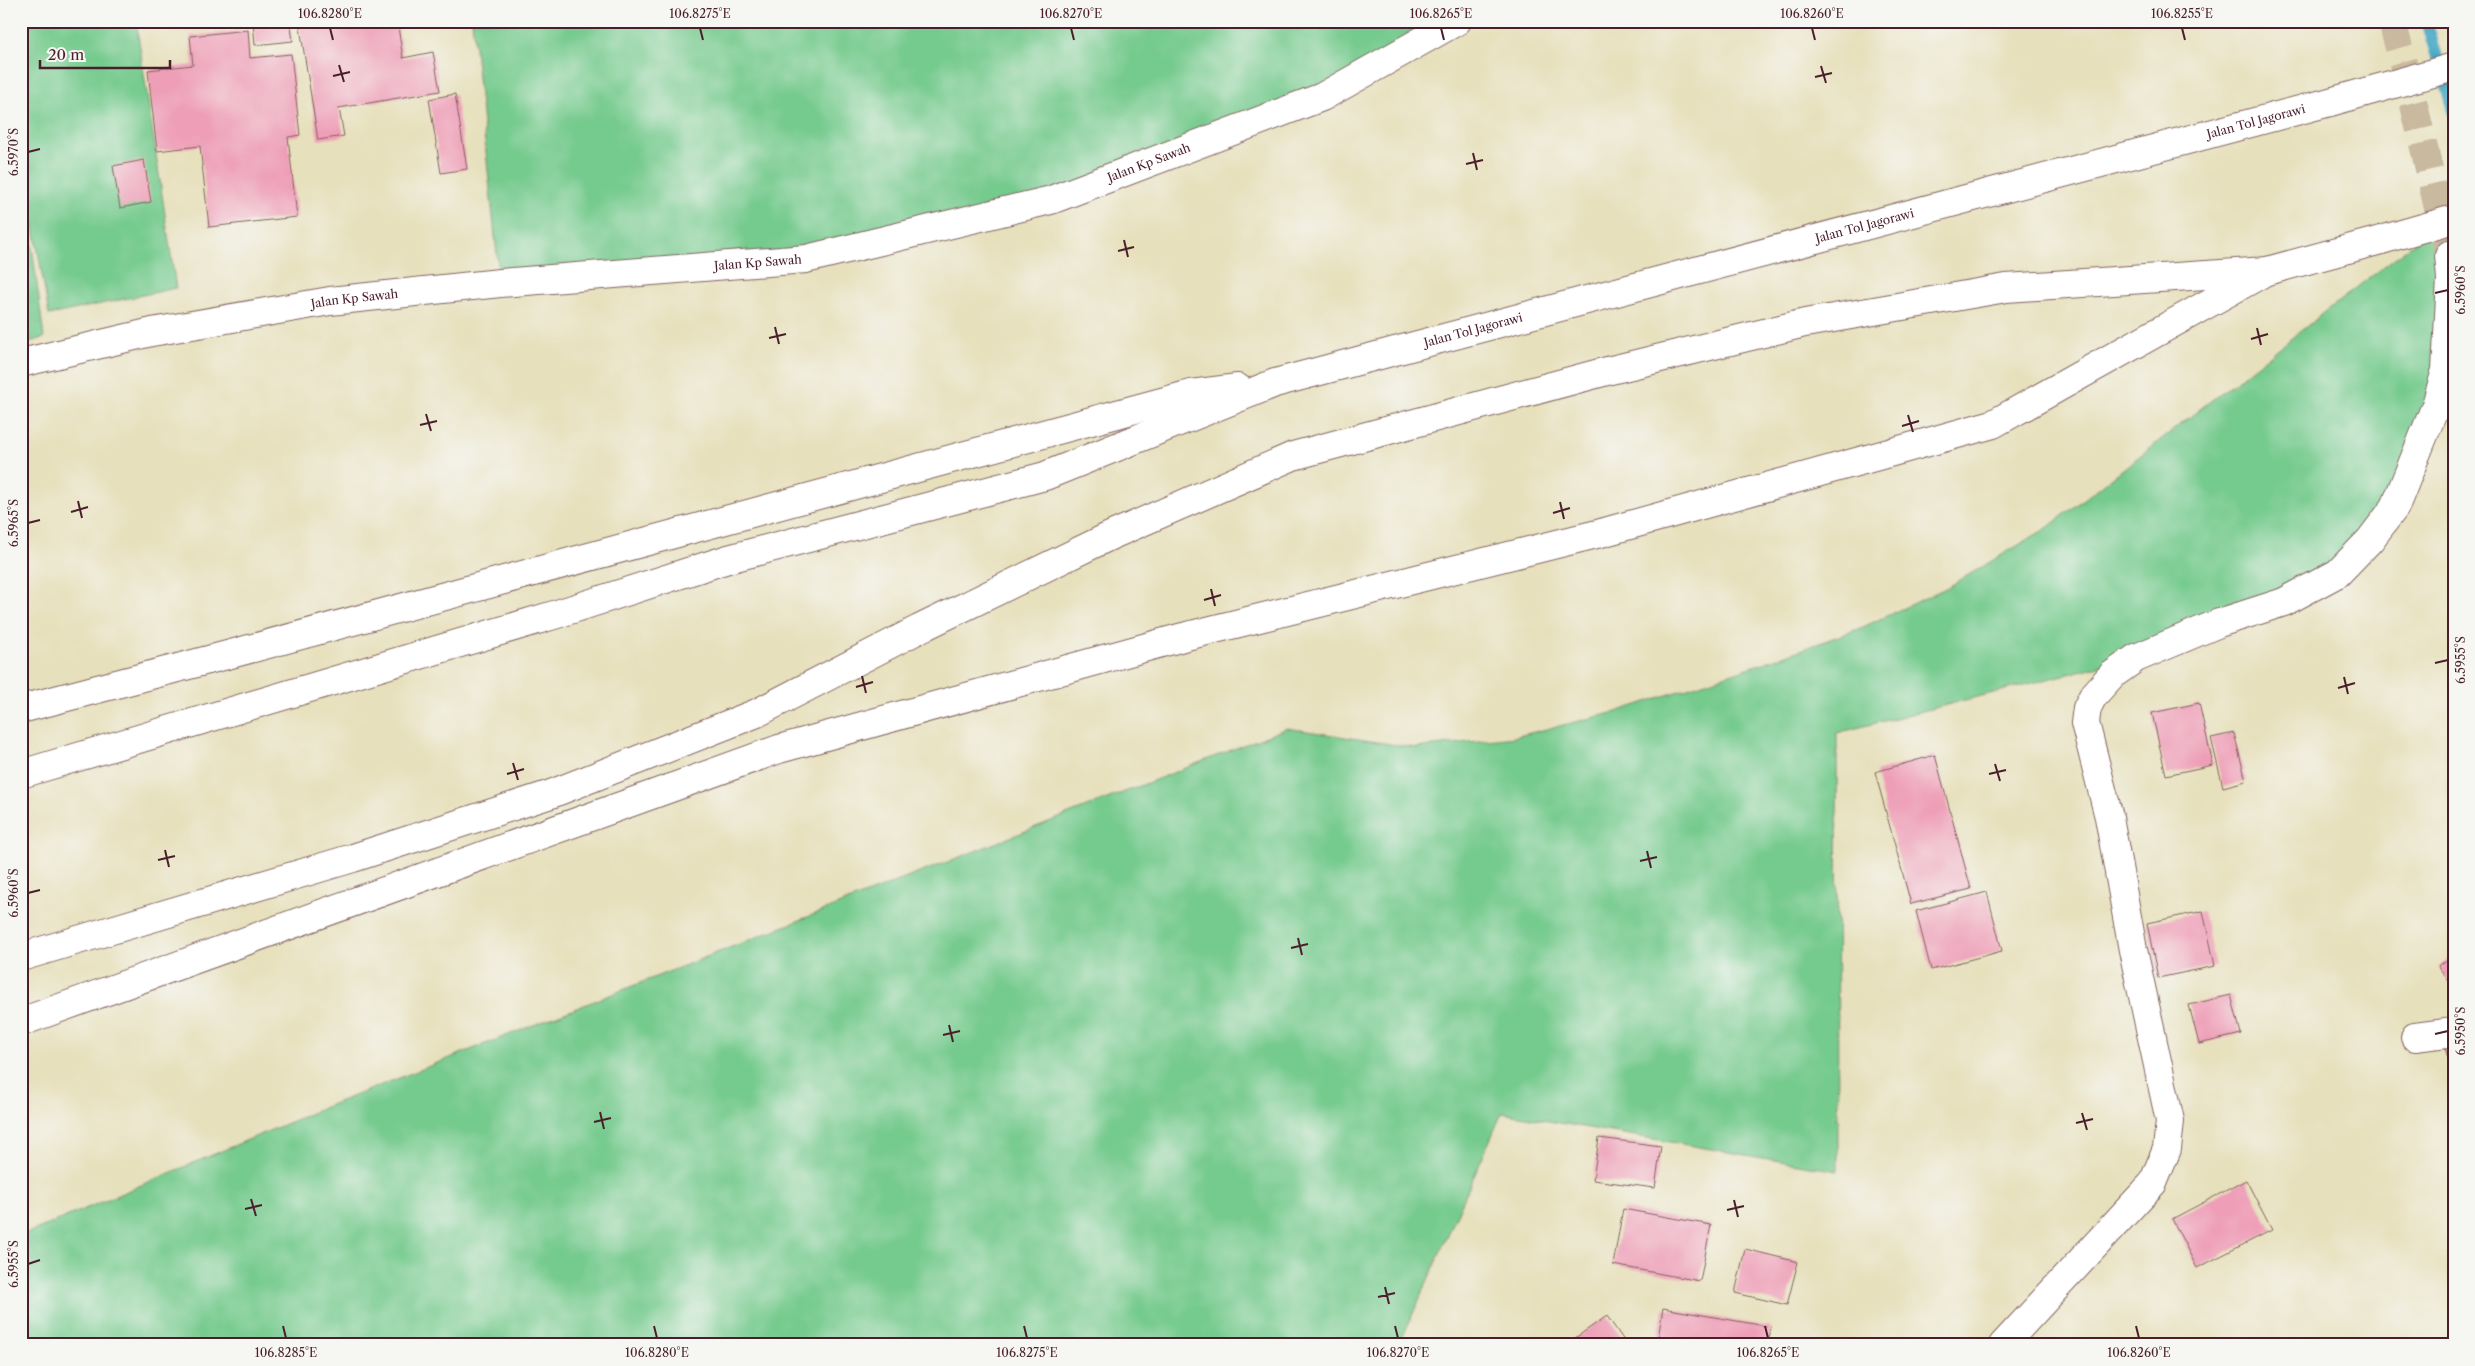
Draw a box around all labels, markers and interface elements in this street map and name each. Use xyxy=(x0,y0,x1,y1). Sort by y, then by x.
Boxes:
text: 106.8280°E xyxy=(298,6,362,21)
text: 106.8275°E xyxy=(669,6,731,21)
text: 106.8270°E xyxy=(1040,6,1102,21)
text: 106.8265°E xyxy=(1410,6,1472,21)
text: 106.8260°E xyxy=(1780,6,1844,21)
text: 106.8255°E xyxy=(2151,6,2213,21)
scale bar xyxy=(40,38,170,70)
text: 20 m xyxy=(48,45,84,64)
street label: Jalan Tol Jagorawi xyxy=(2203,101,2307,142)
text: 6.5970°S xyxy=(6,128,21,176)
street label: Jalan Kp Sawah xyxy=(1103,140,1193,186)
street label: Jalan Tol Jagorawi xyxy=(1812,205,1916,246)
street label: Jalan Kp Sawah xyxy=(712,251,803,273)
text: 6.5960°S xyxy=(2453,265,2468,315)
street label: Jalan Kp Sawah xyxy=(308,286,399,312)
street label: Jalan Tol Jagorawi xyxy=(1420,309,1524,351)
text: 6.5965°S xyxy=(6,499,21,547)
text: 6.5955°S xyxy=(2453,636,2468,684)
text: 6.5960°S xyxy=(6,868,21,918)
text: 6.5950°S xyxy=(2453,1006,2468,1056)
text: 6.5955°S xyxy=(6,1240,21,1288)
text: 106.8285°E xyxy=(255,1345,317,1360)
text: 106.8280°E xyxy=(625,1345,689,1360)
text: 106.8275°E xyxy=(996,1345,1058,1360)
text: 106.8270°E xyxy=(1367,1345,1429,1360)
text: 106.8265°E xyxy=(1737,1345,1799,1360)
text: 106.8260°E xyxy=(2107,1345,2171,1360)

